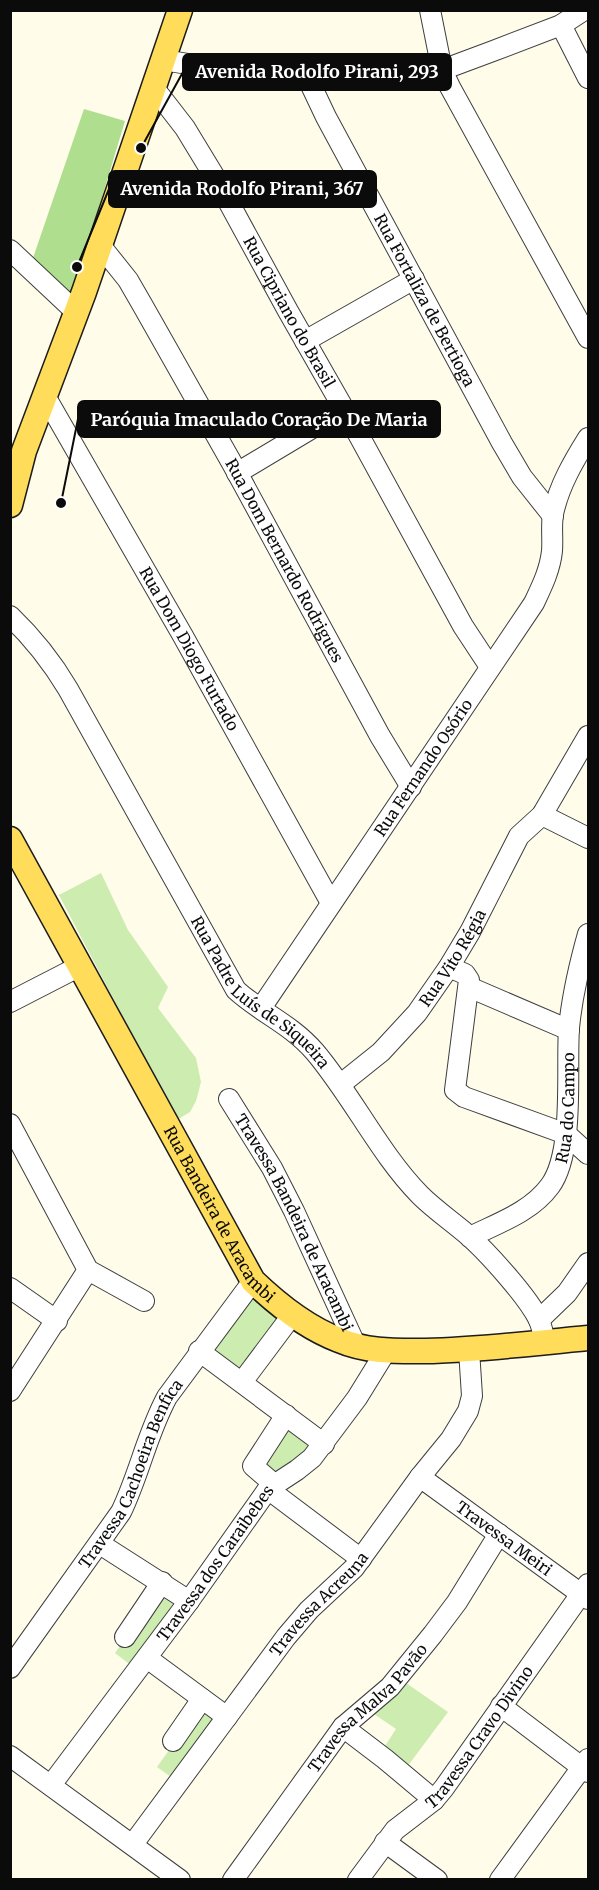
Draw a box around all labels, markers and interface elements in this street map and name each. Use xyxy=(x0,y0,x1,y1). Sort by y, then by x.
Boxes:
callout: Avenida Rodolfo Pirani, 293 xyxy=(183,54,451,90)
text: Avenida Rodolfo Pirani, 293 xyxy=(194,60,439,83)
callout: Avenida Rodolfo Pirani, 367 xyxy=(109,171,376,207)
text: Avenida Rodolfo Pirani, 367 xyxy=(119,177,364,200)
street label: Rua Fortaliza de Bertioga xyxy=(370,210,480,390)
street label: Rua Cipriano do Brasil xyxy=(239,233,340,391)
callout: Paróquia Imaculado Coração De Maria xyxy=(78,401,440,437)
text: Paróquia Imaculado Coração De Maria xyxy=(90,408,428,431)
street label: Rua Dom Bernardo Rodrigues xyxy=(221,455,348,666)
street label: Rua Dom Diogo Furtado xyxy=(135,563,243,734)
street label: Rua Fernando Osório xyxy=(370,695,476,840)
street label: Rua Vito Régia xyxy=(415,905,490,1010)
street label: Rua Padre Luís de Siqueira xyxy=(187,912,335,1073)
street label: Rua do Campo xyxy=(551,1052,578,1165)
street label: Travessa Bandeira de Aracambi xyxy=(231,1110,358,1334)
street label: Rua Bandeira de Aracambi xyxy=(160,1122,279,1307)
street label: Travessa Cachoeira Benfica xyxy=(74,1375,187,1572)
street label: Travessa dos Caraibebes xyxy=(152,1481,278,1645)
street label: Travessa Meiri xyxy=(452,1497,556,1580)
street label: Travessa Acreuna xyxy=(265,1548,373,1660)
street label: Travessa Malva Pavão xyxy=(304,1640,431,1776)
street label: Travessa Cravo Divino xyxy=(422,1662,537,1813)

